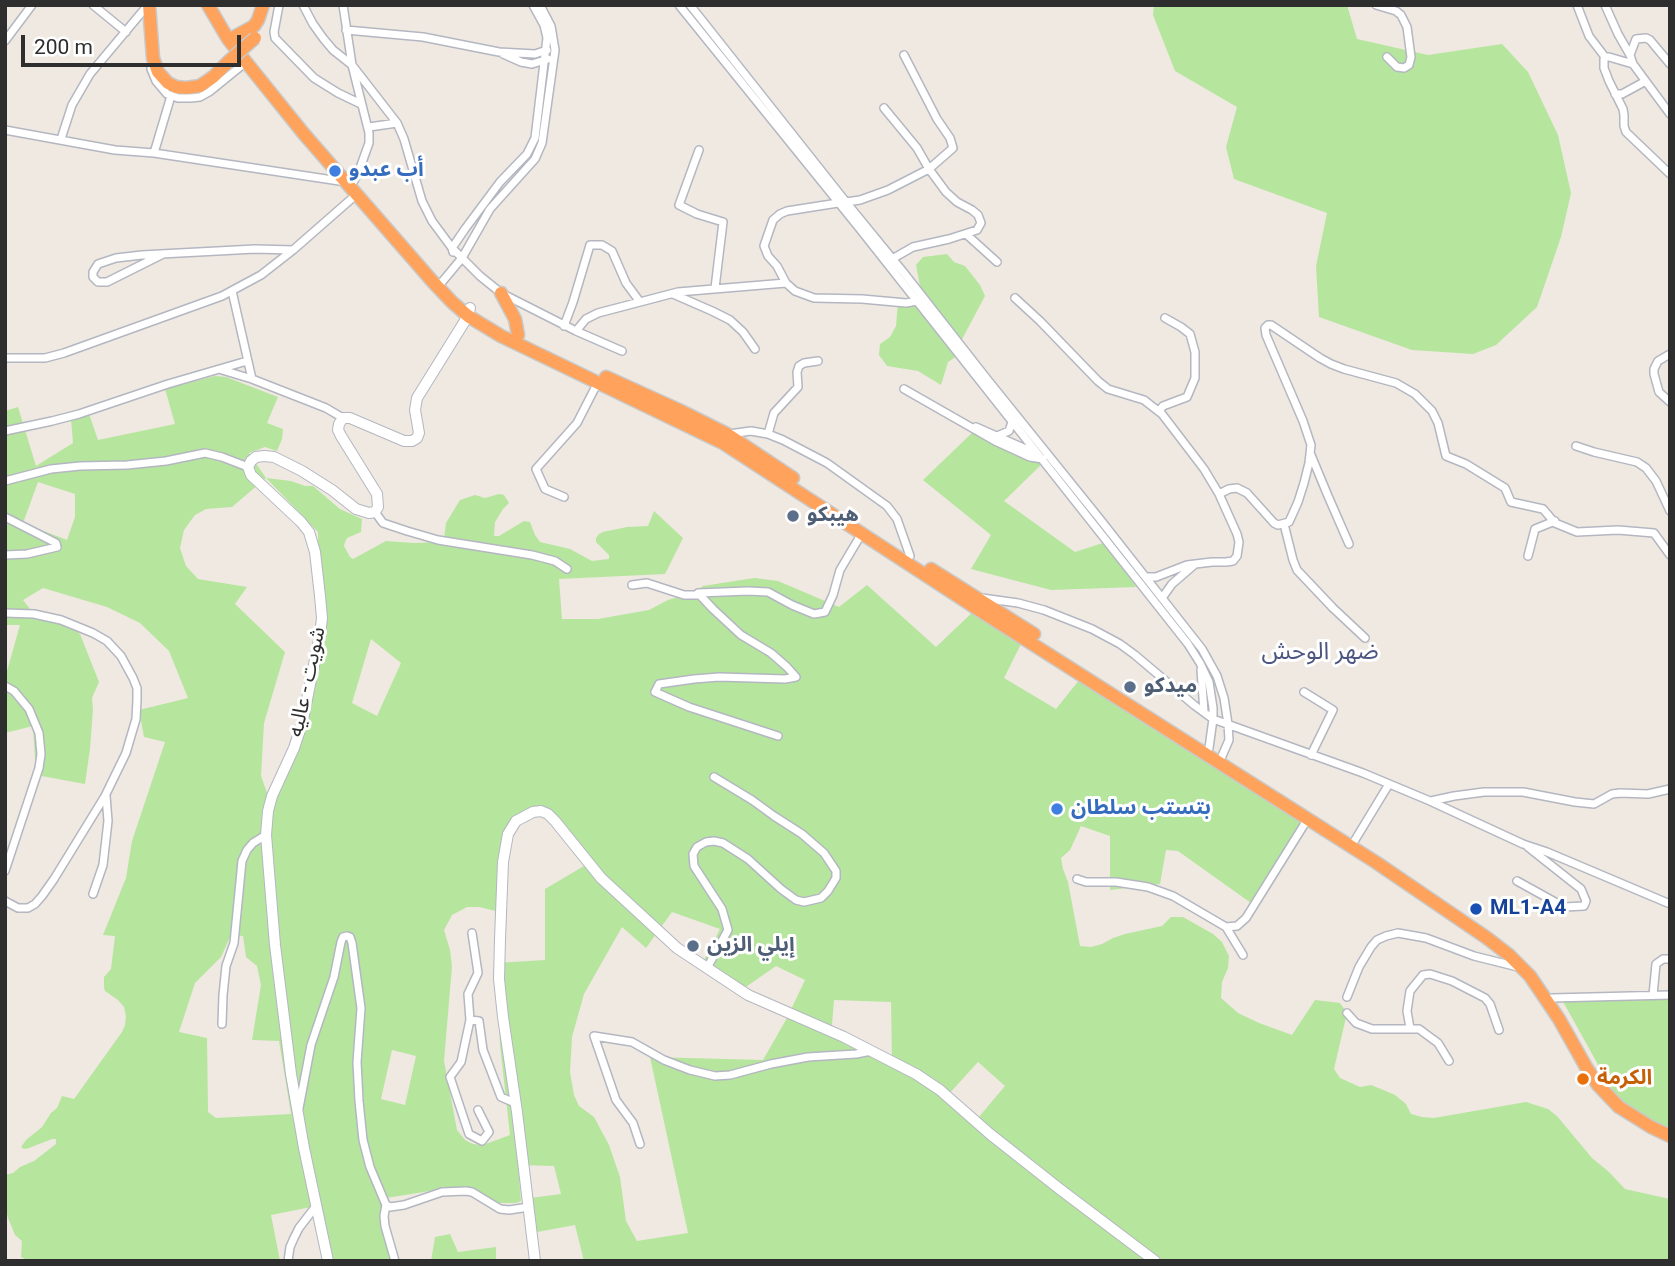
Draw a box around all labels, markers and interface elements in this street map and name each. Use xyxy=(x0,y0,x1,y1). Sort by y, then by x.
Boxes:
scale bar xyxy=(24,21,245,65)
text: 200 m xyxy=(34,35,93,59)
place label: أب عبدو xyxy=(349,158,424,184)
marker: أب عبدو xyxy=(327,163,343,179)
place label: هيبكو xyxy=(807,503,859,529)
marker: هيبكو xyxy=(785,508,801,524)
street label: شويت - عاليه xyxy=(284,625,332,739)
district label: ضهر الوحش xyxy=(1261,639,1379,667)
place label: ميدكو xyxy=(1144,674,1197,700)
marker: ميدكو xyxy=(1122,679,1138,695)
place label: بتستب سلطان xyxy=(1071,796,1211,822)
marker: بتستب سلطان xyxy=(1049,801,1065,817)
place label: ML1-A4 xyxy=(1490,896,1566,922)
marker: ML1-A4 xyxy=(1468,901,1484,917)
place label: إيلي الزين xyxy=(707,933,795,959)
marker: إيلي الزين xyxy=(685,938,701,954)
place label: الكرمة xyxy=(1597,1066,1652,1092)
marker: الكرمة xyxy=(1575,1071,1591,1087)

